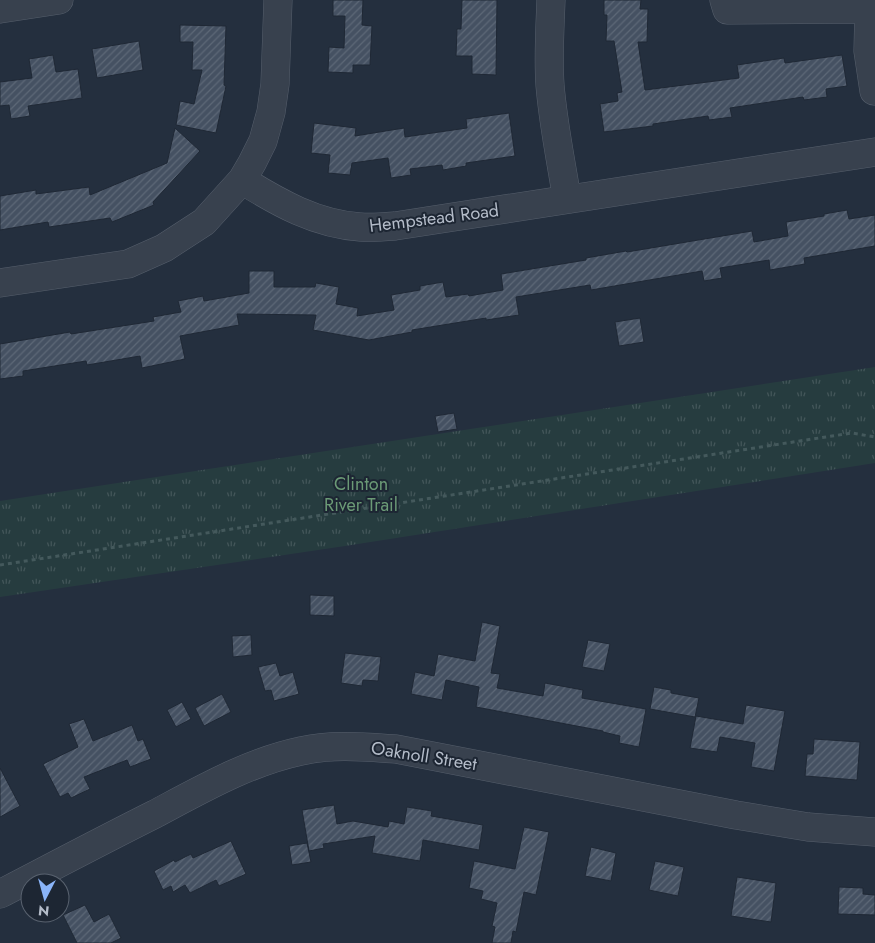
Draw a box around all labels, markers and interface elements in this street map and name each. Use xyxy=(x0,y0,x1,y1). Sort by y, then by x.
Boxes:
street label: Hempstead Road xyxy=(368,197,500,239)
park label: Clinton River Trail xyxy=(324,471,398,518)
street label: Oaknoll Street xyxy=(369,735,479,777)
north arrow xyxy=(20,873,70,923)
text: N xyxy=(37,900,50,921)

